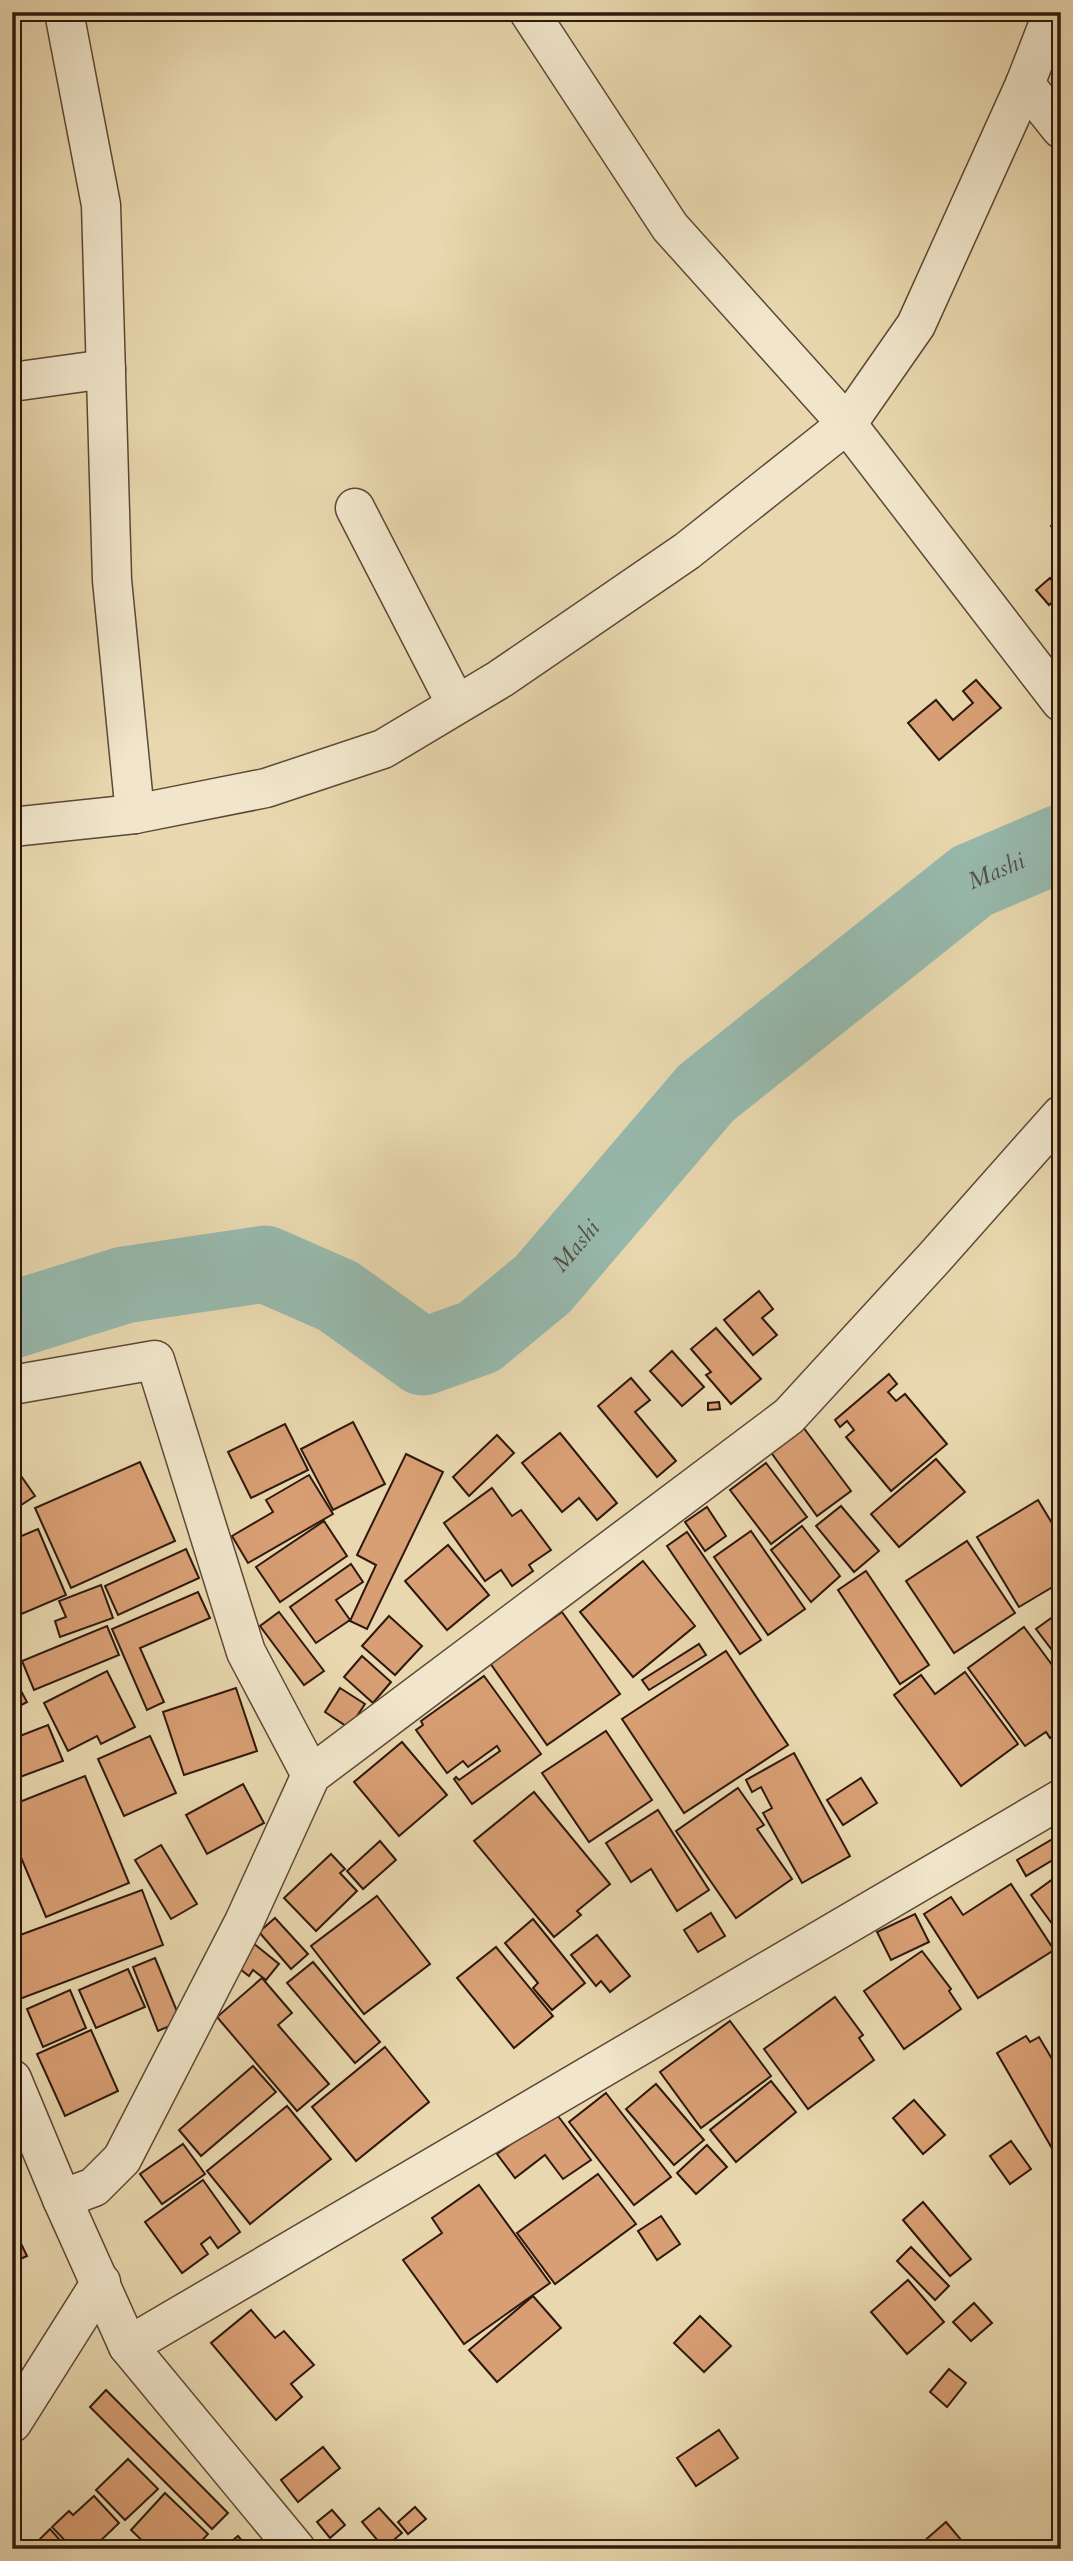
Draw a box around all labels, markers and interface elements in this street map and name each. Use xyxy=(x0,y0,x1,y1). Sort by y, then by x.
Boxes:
water label: Mashi xyxy=(962,844,1030,898)
water label: Mashi xyxy=(544,1212,608,1279)

